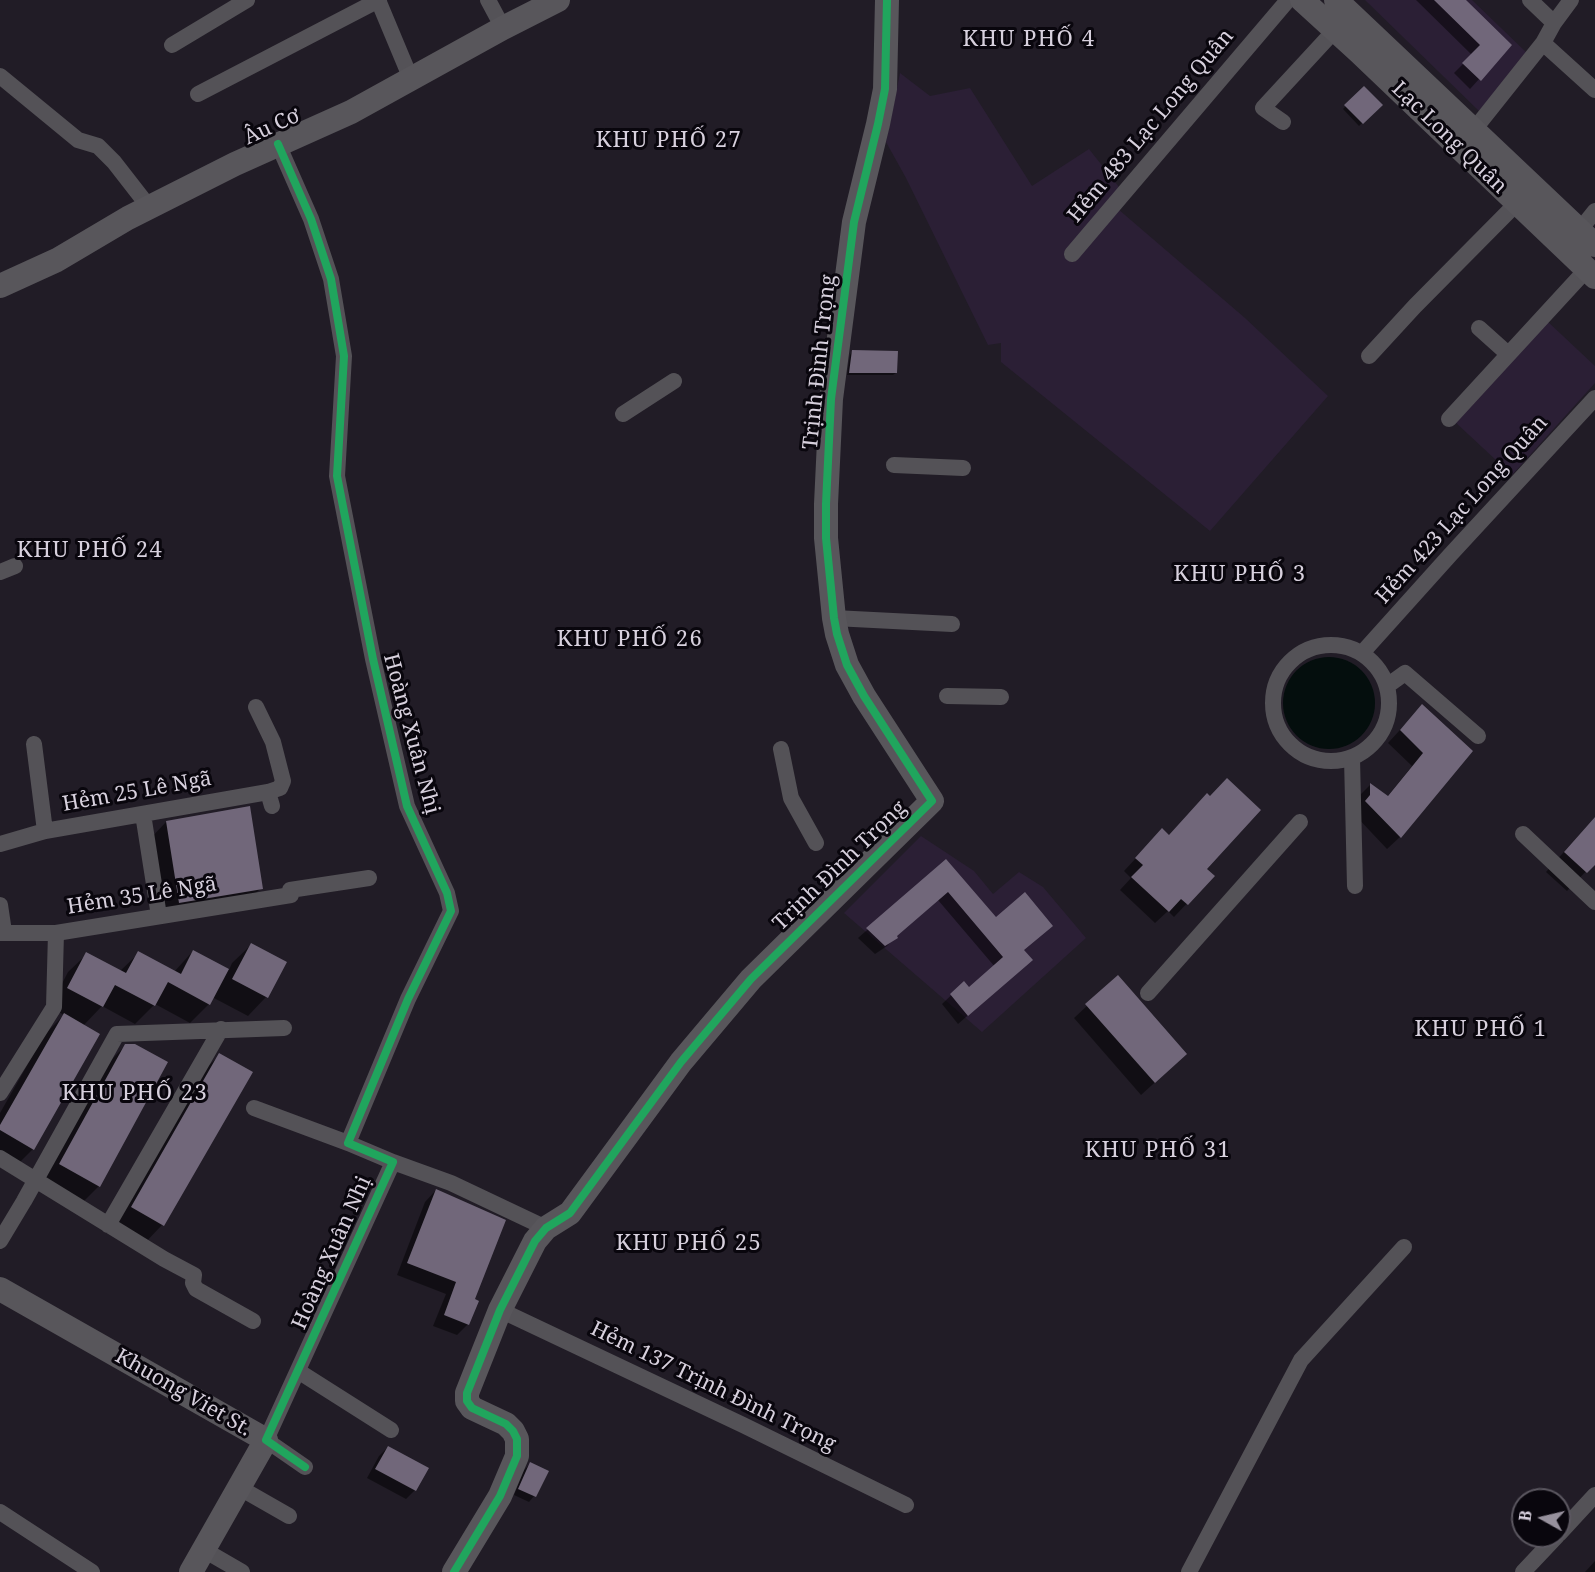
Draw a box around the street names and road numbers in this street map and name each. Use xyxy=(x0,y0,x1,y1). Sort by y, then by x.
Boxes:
street label: Hẻm 483 Lạc Long Quân xyxy=(1063,24,1239,228)
street label: Lạc Long Quân xyxy=(1386,77,1512,199)
street label: Âu Cơ xyxy=(240,103,304,151)
street label: Trịnh Đình Trọng xyxy=(798,273,842,451)
street label: Hẻm 423 Lạc Long Quân xyxy=(1371,411,1553,609)
street label: Hoàng Xuân Nhị xyxy=(377,651,445,817)
street label: Hẻm 25 Lê Ngã xyxy=(60,766,214,818)
street label: Trịnh Đình Trọng xyxy=(768,796,912,936)
street label: Hẻm 35 Lê Ngã xyxy=(65,872,219,920)
street label: Hoàng Xuân Nhị xyxy=(287,1173,377,1333)
street label: Hẻm 137 Trịnh Đình Trọng xyxy=(586,1317,840,1457)
street label: Khuong Viet St. xyxy=(111,1344,255,1442)

